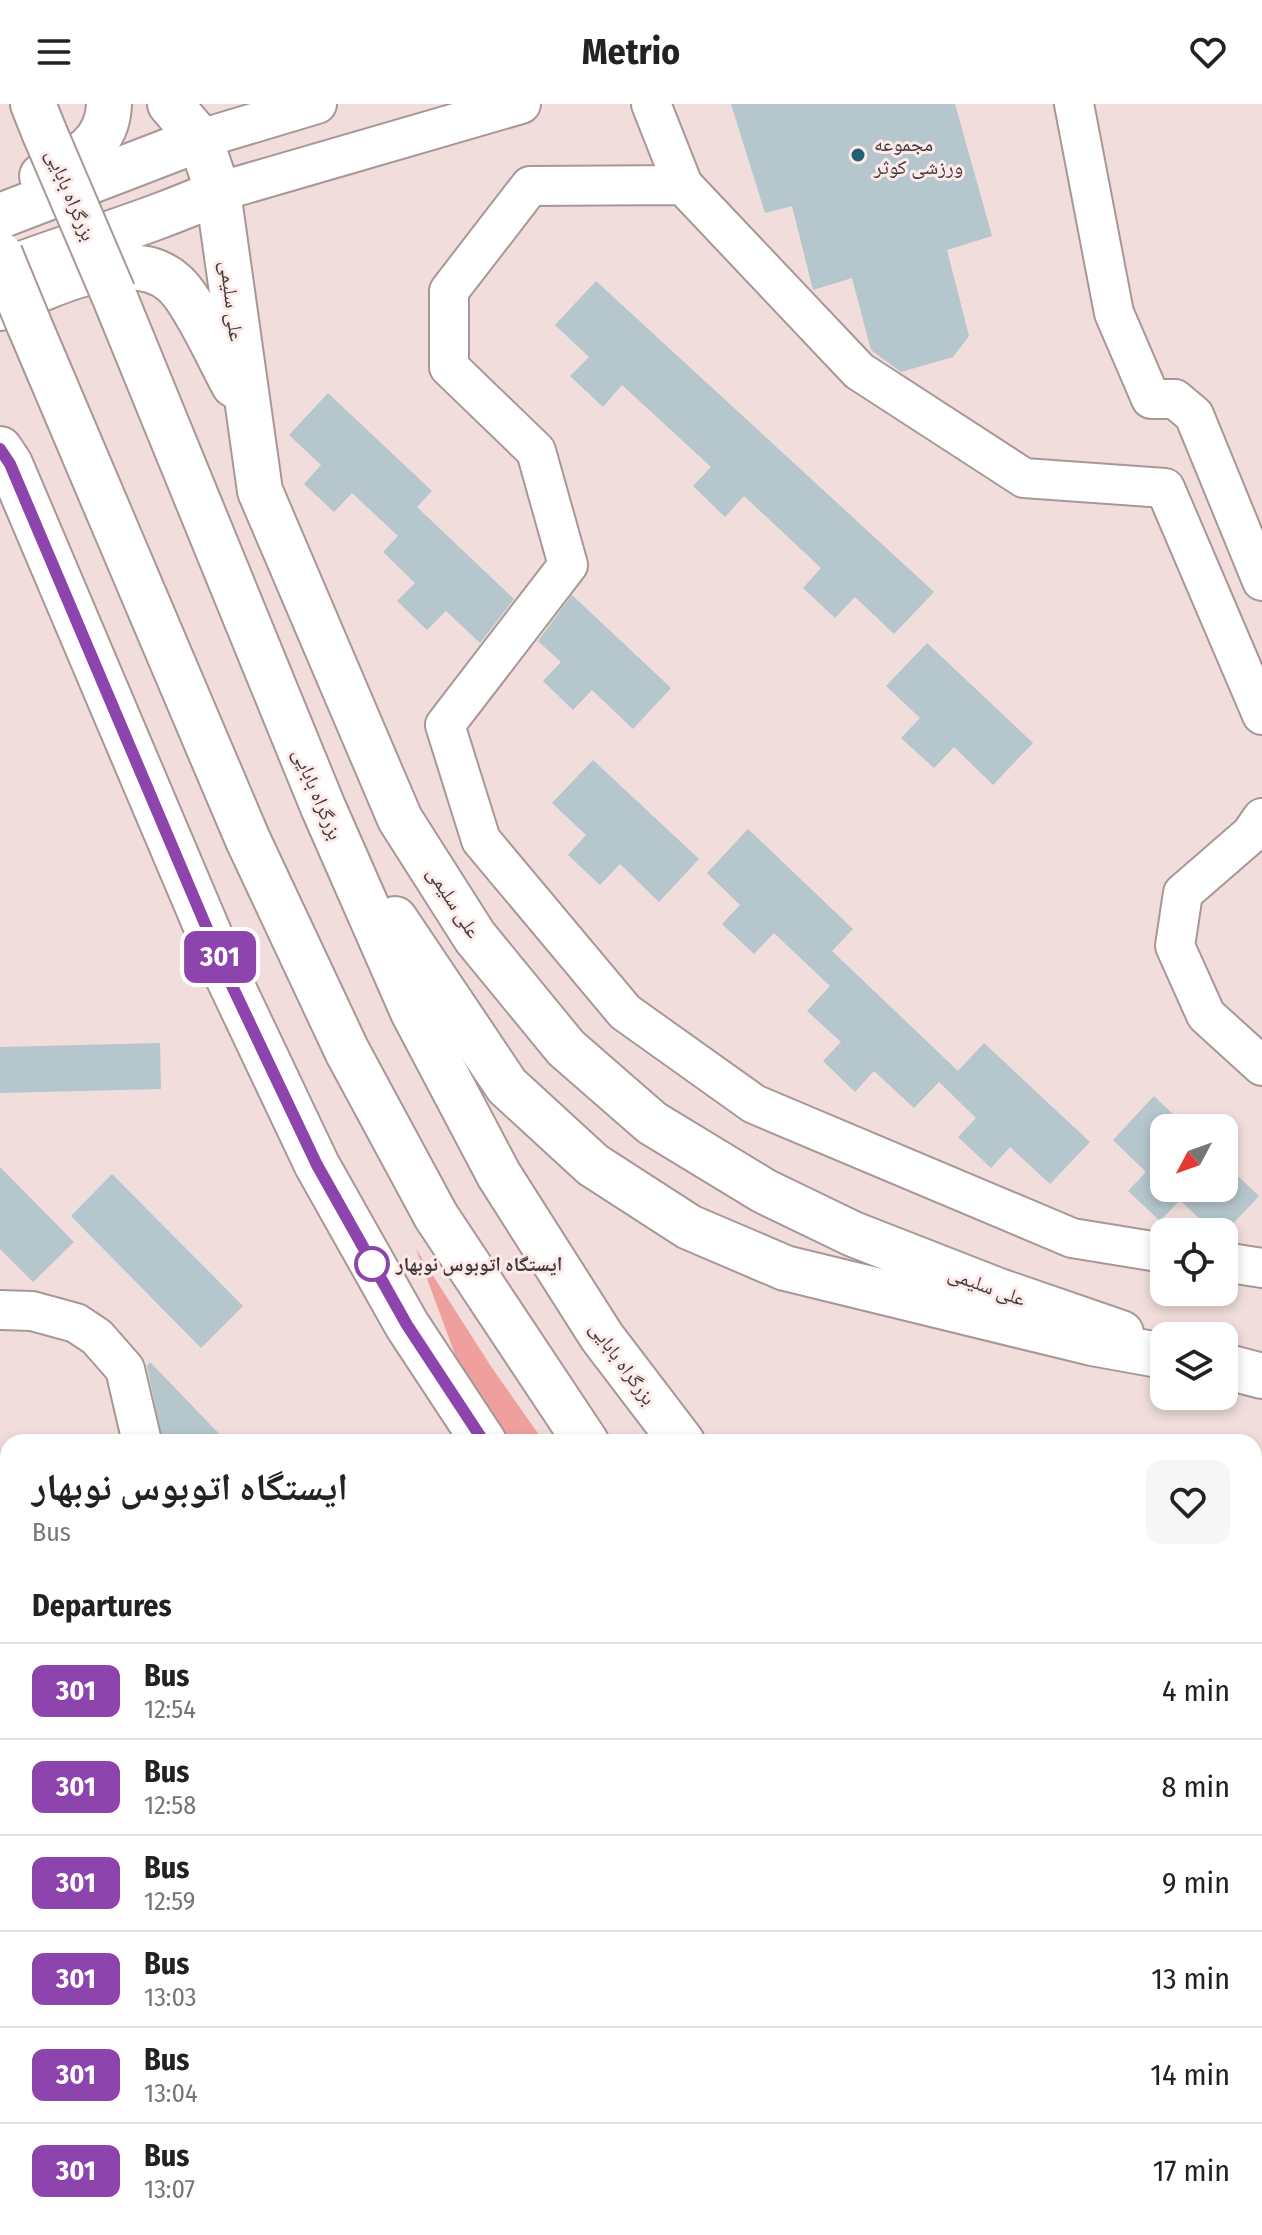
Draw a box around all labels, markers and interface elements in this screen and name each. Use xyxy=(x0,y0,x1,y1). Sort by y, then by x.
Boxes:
icon: menu xyxy=(32,30,76,74)
text: Metrio xyxy=(582,30,680,74)
icon: heart xyxy=(1186,30,1230,74)
place label: مجموعه ورزشی کوثر xyxy=(873,132,963,179)
street label: بزرگراه بابایی xyxy=(41,146,101,244)
marker: مجموعه ورزشی کوثر xyxy=(849,146,867,164)
street label: علی سلیمی xyxy=(215,259,249,343)
street label: بزرگراه بابایی xyxy=(288,745,348,843)
street label: علی سلیمی xyxy=(422,862,486,942)
line badge: 301 xyxy=(174,931,266,983)
text: 301 xyxy=(200,940,240,973)
north arrow xyxy=(1150,1114,1238,1202)
map controls xyxy=(1150,1114,1238,1410)
button: locate xyxy=(1150,1218,1238,1306)
marker: ایستگاه اتوبوس نوبهار xyxy=(355,1247,389,1281)
place label: ایستگاه اتوبوس نوبهار xyxy=(395,1252,562,1276)
street label: علی سلیمی xyxy=(945,1261,1029,1311)
street label: بزرگراه بابایی xyxy=(585,1317,661,1409)
button: layers xyxy=(1150,1322,1238,1410)
button: heart xyxy=(1146,1460,1230,1544)
text: ایستگاه اتوبوس نوبهار xyxy=(32,1464,348,1510)
text: Bus xyxy=(32,1517,71,1548)
text: Departures xyxy=(32,1588,172,1624)
text: Bus xyxy=(144,1658,189,1694)
text: 4 min xyxy=(1162,1673,1230,1709)
text: 301 xyxy=(56,1674,96,1707)
text: 12:54 xyxy=(144,1694,196,1725)
text: Bus xyxy=(144,1754,189,1790)
text: 8 min xyxy=(1162,1769,1230,1805)
text: 301 xyxy=(56,1770,96,1803)
text: 12:58 xyxy=(144,1790,196,1821)
text: Bus xyxy=(144,1850,189,1886)
text: 9 min xyxy=(1162,1865,1230,1901)
text: 301 xyxy=(56,1866,96,1899)
text: 12:59 xyxy=(144,1886,195,1917)
text: Bus xyxy=(144,1946,189,1982)
text: 13 min xyxy=(1151,1961,1230,1997)
text: 301 xyxy=(56,1962,96,1995)
text: 13:03 xyxy=(144,1982,196,2013)
text: Bus xyxy=(144,2042,189,2078)
text: 14 min xyxy=(1150,2057,1230,2093)
text: 301 xyxy=(56,2058,96,2091)
text: 13:04 xyxy=(144,2078,198,2109)
text: Bus xyxy=(144,2138,189,2174)
text: 17 min xyxy=(1153,2153,1230,2189)
text: 301 xyxy=(56,2154,96,2187)
text: 13:07 xyxy=(144,2174,195,2205)

